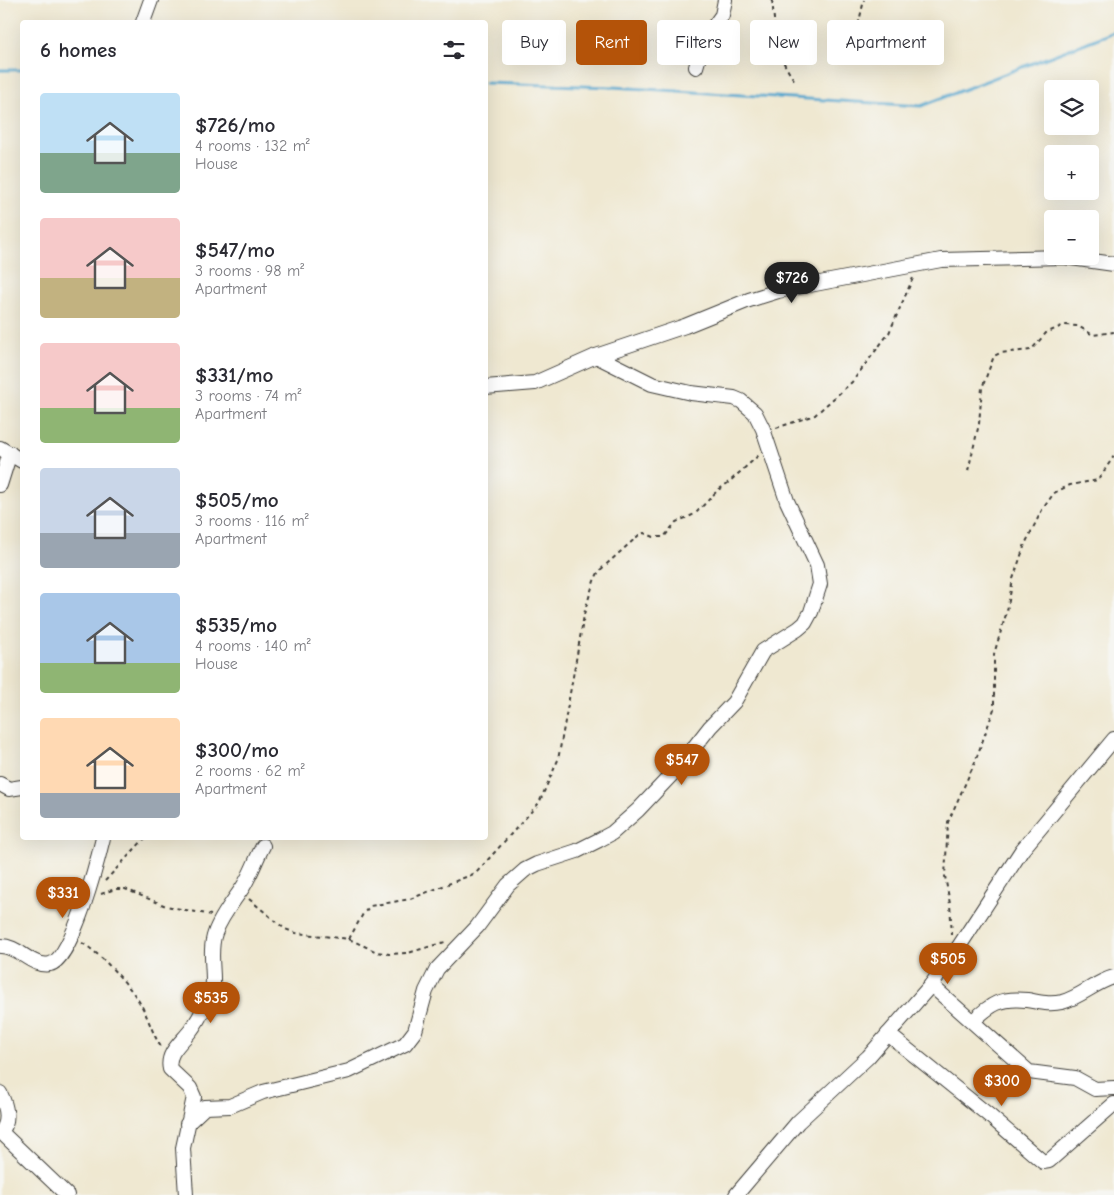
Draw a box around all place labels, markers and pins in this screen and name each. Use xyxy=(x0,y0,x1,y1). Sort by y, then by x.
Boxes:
pin: $726 xyxy=(762,262,822,304)
pin: $547 xyxy=(652,744,712,786)
pin: $331 xyxy=(33,876,93,919)
pin: $505 xyxy=(918,942,978,985)
pin: $535 xyxy=(181,982,241,1024)
pin: $300 xyxy=(972,1064,1032,1107)

